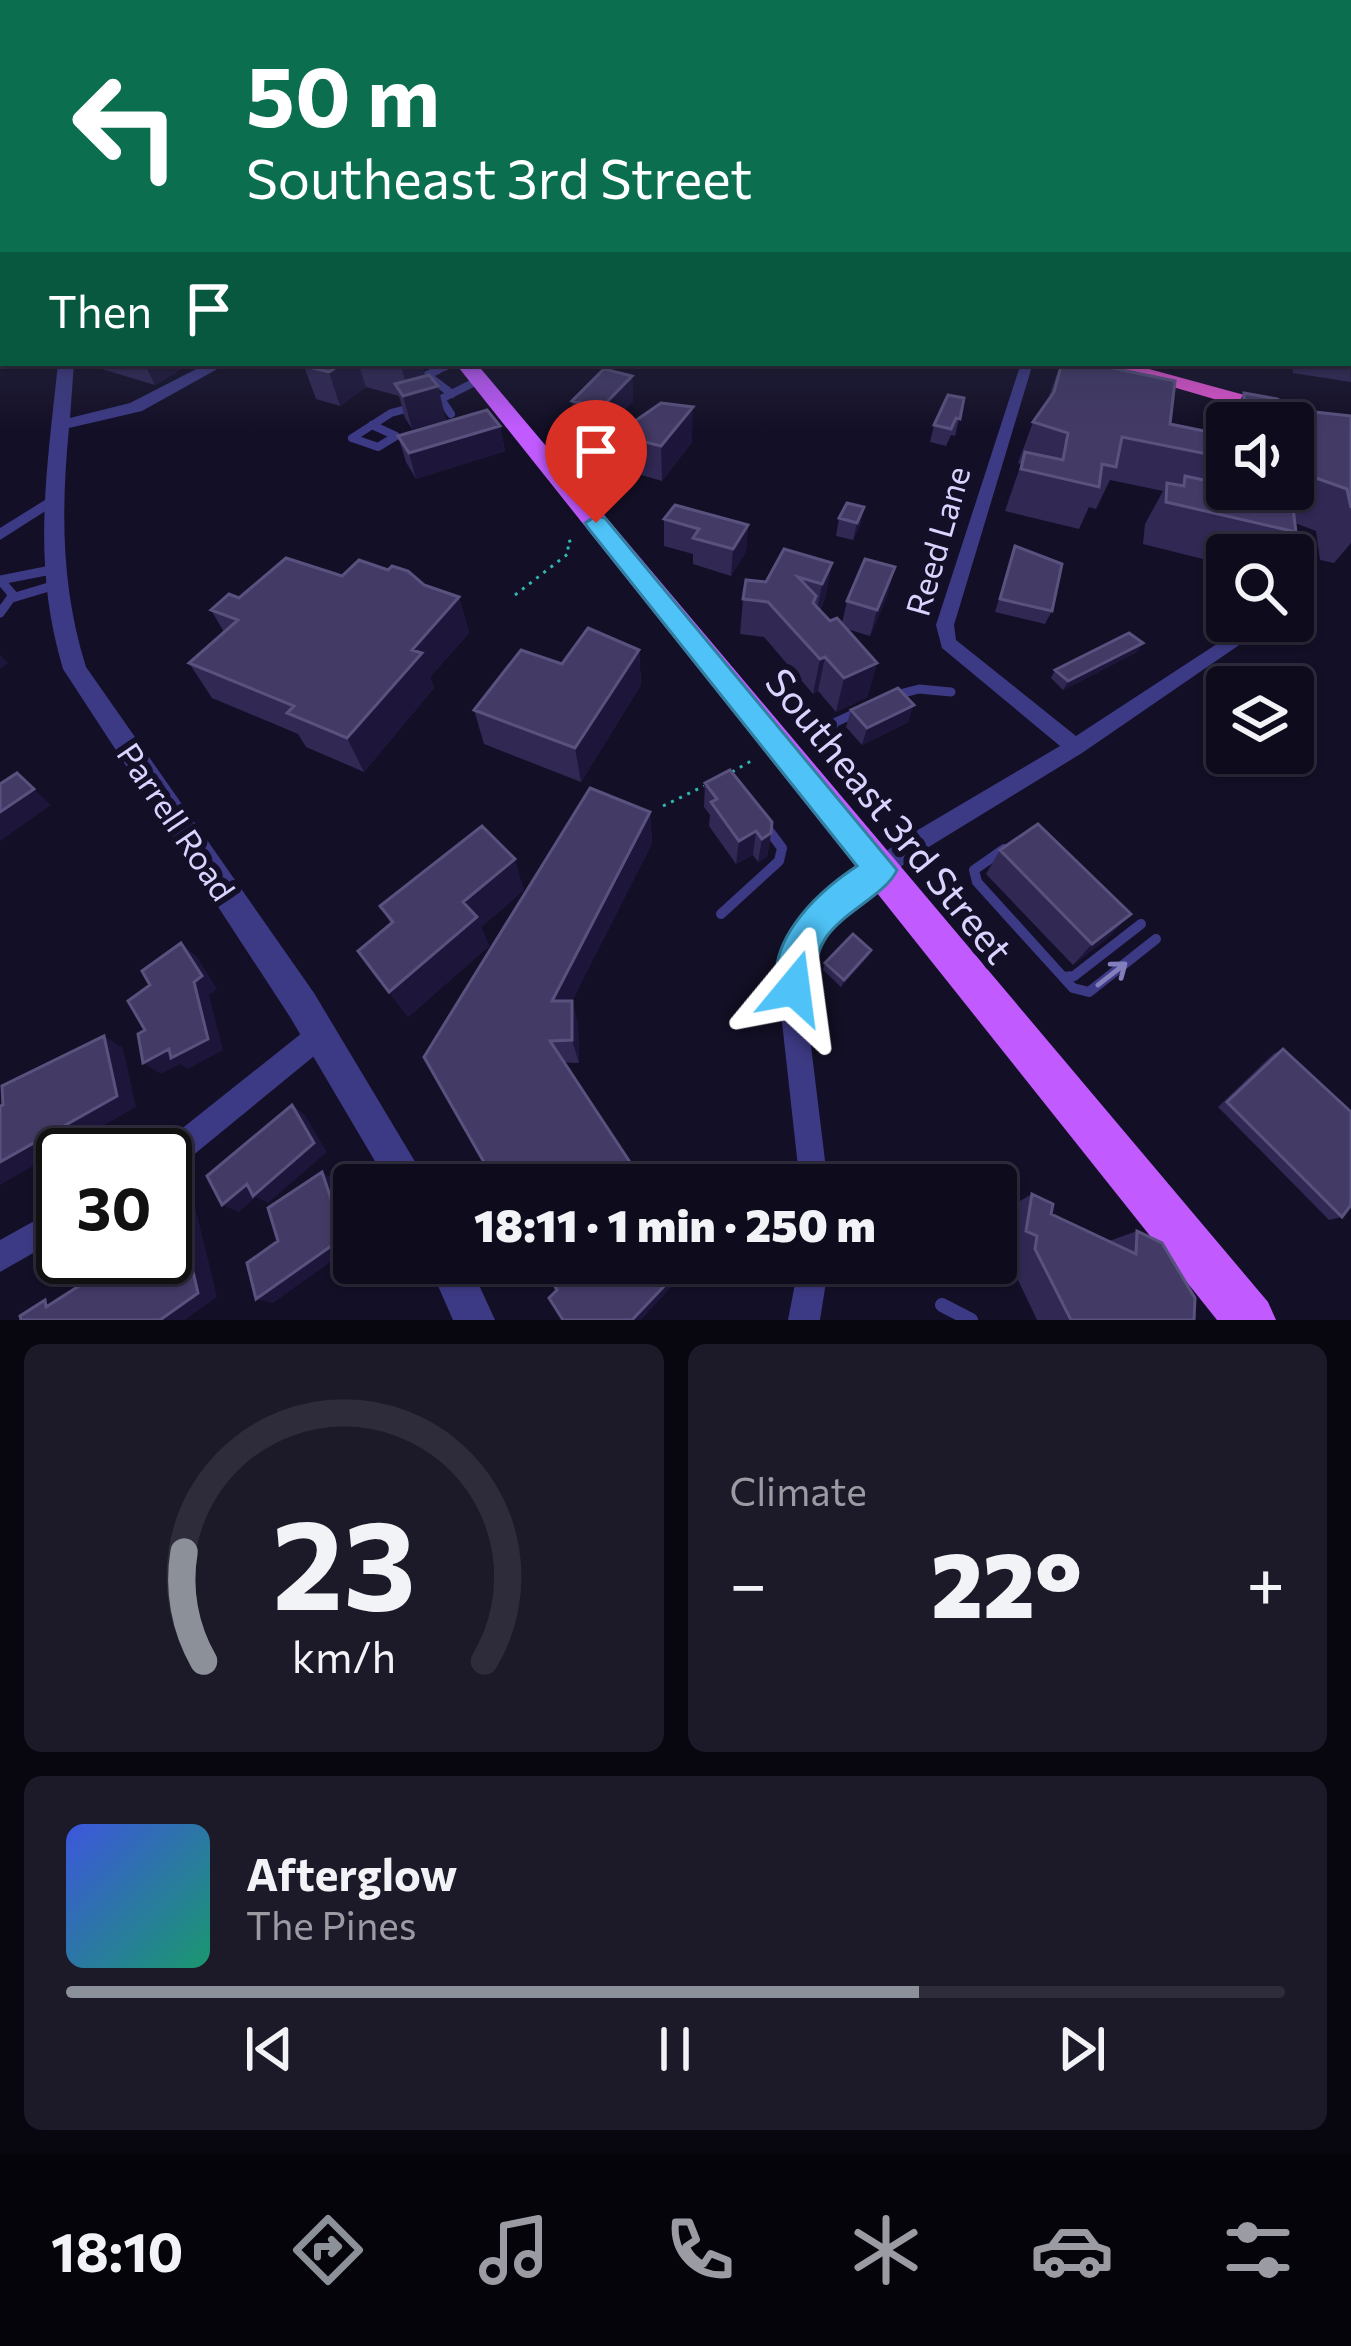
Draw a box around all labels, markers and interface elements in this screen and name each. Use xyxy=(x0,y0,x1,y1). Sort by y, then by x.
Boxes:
text: 50 m xyxy=(246,42,440,144)
icon: left xyxy=(48,48,204,204)
text: Southeast 3rd Street xyxy=(246,144,752,210)
icon: arrive xyxy=(176,276,242,342)
text: Then xyxy=(48,282,152,337)
pin xyxy=(545,400,647,523)
map controls xyxy=(1206,402,1314,774)
button: sound xyxy=(1206,402,1314,510)
icon: arrive xyxy=(563,418,629,484)
street label: Reed Lane xyxy=(896,461,977,620)
button: search xyxy=(1206,534,1314,642)
street label: Southeast 3rd Street xyxy=(757,658,1024,972)
button: layers xyxy=(1206,666,1314,774)
street label: Parrell Road xyxy=(110,735,245,908)
position arrow xyxy=(731,925,857,1051)
one-way arrow xyxy=(1096,961,1128,987)
speed limit sign: 30 xyxy=(36,1128,192,1284)
text: 18:11 · 1 min · 250 m xyxy=(474,1196,876,1251)
text: Climate xyxy=(730,1466,867,1514)
text: 23 xyxy=(272,1483,416,1636)
text: 22° xyxy=(931,1526,1082,1637)
text: − xyxy=(730,1541,767,1622)
text: + xyxy=(1246,1541,1285,1622)
text: km/h xyxy=(292,1629,396,1682)
text: Afterglow xyxy=(246,1845,457,1900)
text: The Pines xyxy=(246,1900,417,1948)
icon: previous xyxy=(236,2016,302,2082)
icon: pause xyxy=(642,2016,708,2082)
icon: next xyxy=(1049,2016,1115,2082)
icon: directions xyxy=(286,2208,370,2292)
icon: music xyxy=(472,2208,556,2292)
icon: phone xyxy=(658,2208,742,2292)
icon: climate xyxy=(844,2208,928,2292)
icon: car xyxy=(1030,2208,1114,2292)
icon: filters xyxy=(1216,2208,1300,2292)
text: 18:10 xyxy=(51,2217,183,2283)

